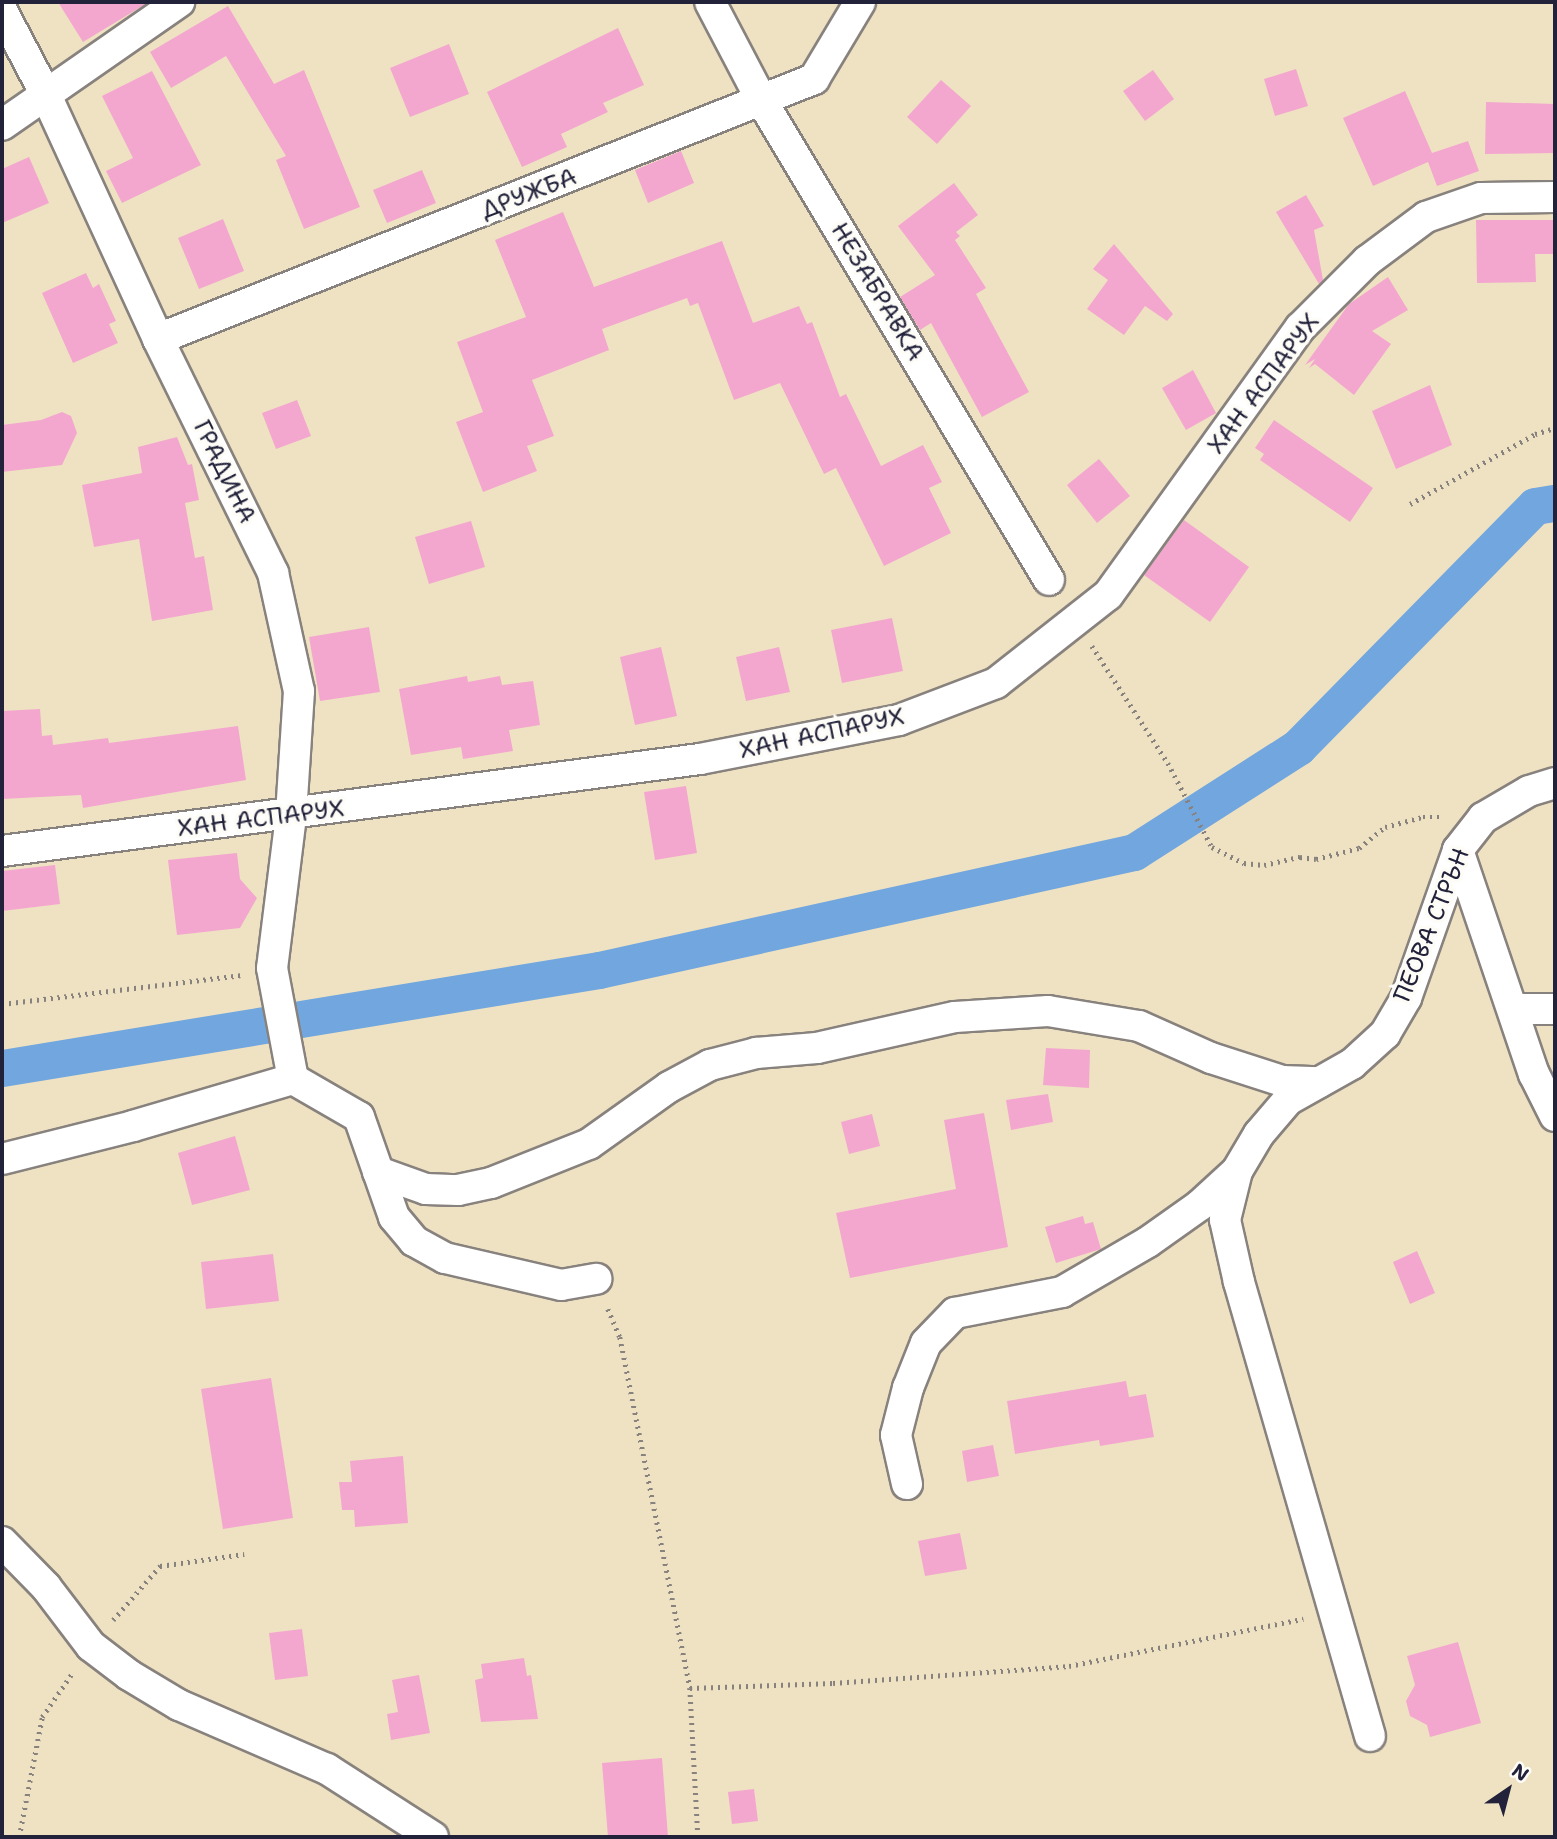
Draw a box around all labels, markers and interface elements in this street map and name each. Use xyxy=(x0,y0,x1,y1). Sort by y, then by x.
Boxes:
street label: ДРУЖБА xyxy=(477,163,581,225)
street label: НЕЗАБРАВКА xyxy=(824,218,930,366)
street label: ХАН АСПАРУХ xyxy=(1202,308,1326,460)
street label: ГРАДИНА xyxy=(187,416,261,528)
street label: ХАН АСПАРУХ xyxy=(737,702,907,766)
street label: ХАН АСПАРУХ xyxy=(176,794,346,844)
street label: ПЕОВА СТРЪН xyxy=(1388,844,1476,1006)
north arrow xyxy=(1473,1755,1543,1825)
text: N xyxy=(1507,1758,1534,1787)

